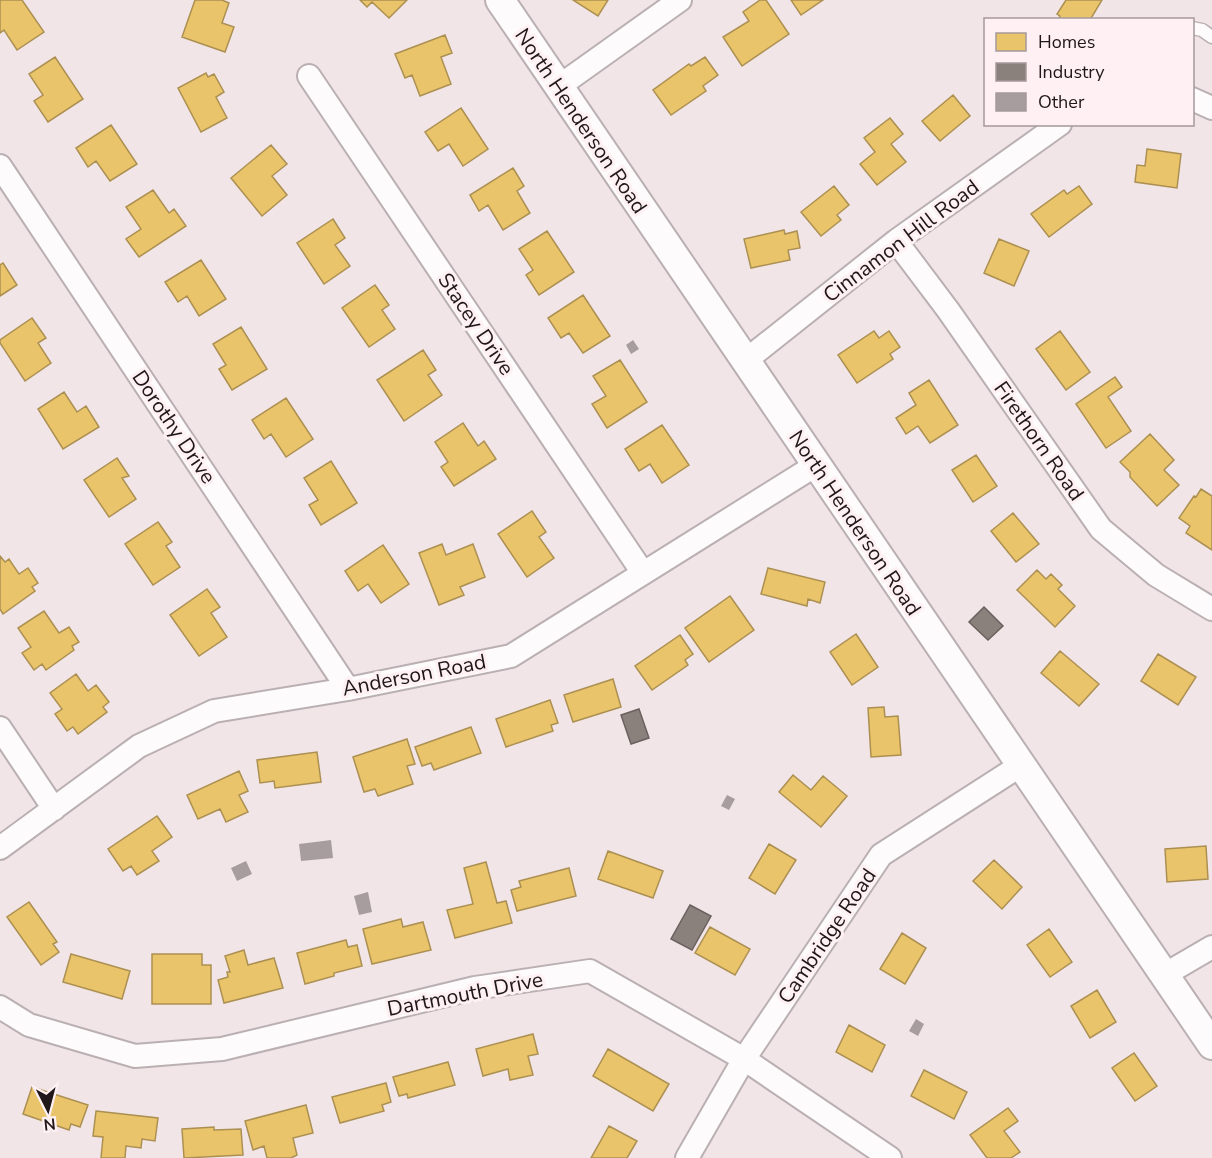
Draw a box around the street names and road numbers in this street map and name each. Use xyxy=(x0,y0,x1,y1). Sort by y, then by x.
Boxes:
street label: North Henderson Road xyxy=(508,23,654,219)
street label: Cinnamon Hill Road xyxy=(817,173,985,309)
street label: Stacey Drive xyxy=(431,267,521,381)
street label: Dorothy Drive xyxy=(126,365,222,489)
street label: Firethorn Road xyxy=(987,376,1091,506)
street label: North Henderson Road xyxy=(782,425,928,621)
street label: Anderson Road xyxy=(340,647,488,703)
street label: Cambridge Road xyxy=(771,863,883,1009)
street label: Dartmouth Drive xyxy=(385,965,545,1023)

